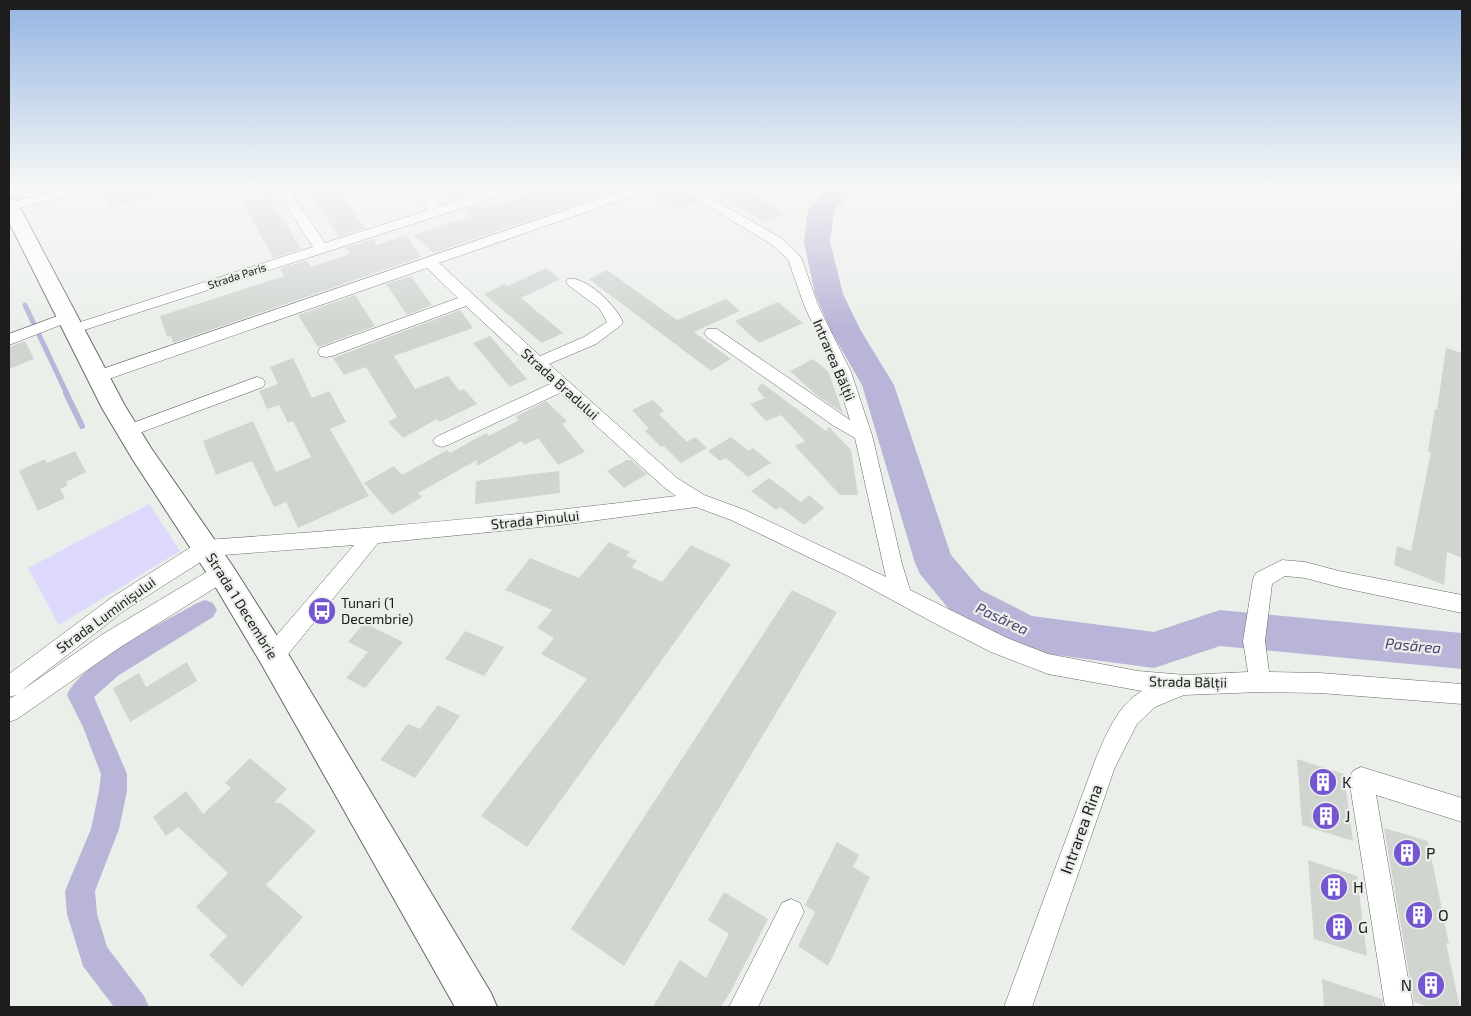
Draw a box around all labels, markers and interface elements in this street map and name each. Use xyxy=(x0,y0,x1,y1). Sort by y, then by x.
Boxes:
street label: Strada Paris xyxy=(206,260,268,291)
street label: Intrarea Bălții xyxy=(809,316,859,404)
street label: Strada Bradului xyxy=(518,344,603,423)
street label: Strada Pinului xyxy=(490,506,580,533)
street label: Strada 1 Decembrie xyxy=(203,550,282,662)
street label: Strada Luminișului xyxy=(53,573,159,657)
place label: Tunari (1 Decembrie) xyxy=(341,594,413,627)
bus stop icon: Tunari (1 Decembrie) xyxy=(307,596,337,626)
water label: Pasărea xyxy=(973,598,1032,638)
water label: Pasărea xyxy=(1384,634,1442,656)
street label: Strada Bălții xyxy=(1149,672,1227,692)
building icon: K xyxy=(1308,767,1338,797)
place label: K xyxy=(1342,772,1352,791)
street label: Intrarea Rina xyxy=(1056,781,1106,876)
building icon: J xyxy=(1311,801,1341,831)
place label: J xyxy=(1345,806,1350,825)
building icon: P xyxy=(1392,838,1422,868)
place label: P xyxy=(1426,843,1435,862)
building icon: H xyxy=(1319,872,1349,902)
place label: H xyxy=(1353,877,1364,896)
building icon: O xyxy=(1404,900,1434,930)
place label: O xyxy=(1438,905,1449,924)
building icon: G xyxy=(1324,912,1354,942)
place label: G xyxy=(1358,917,1368,936)
building icon: N xyxy=(1416,970,1446,1000)
place label: N xyxy=(1401,975,1412,994)

